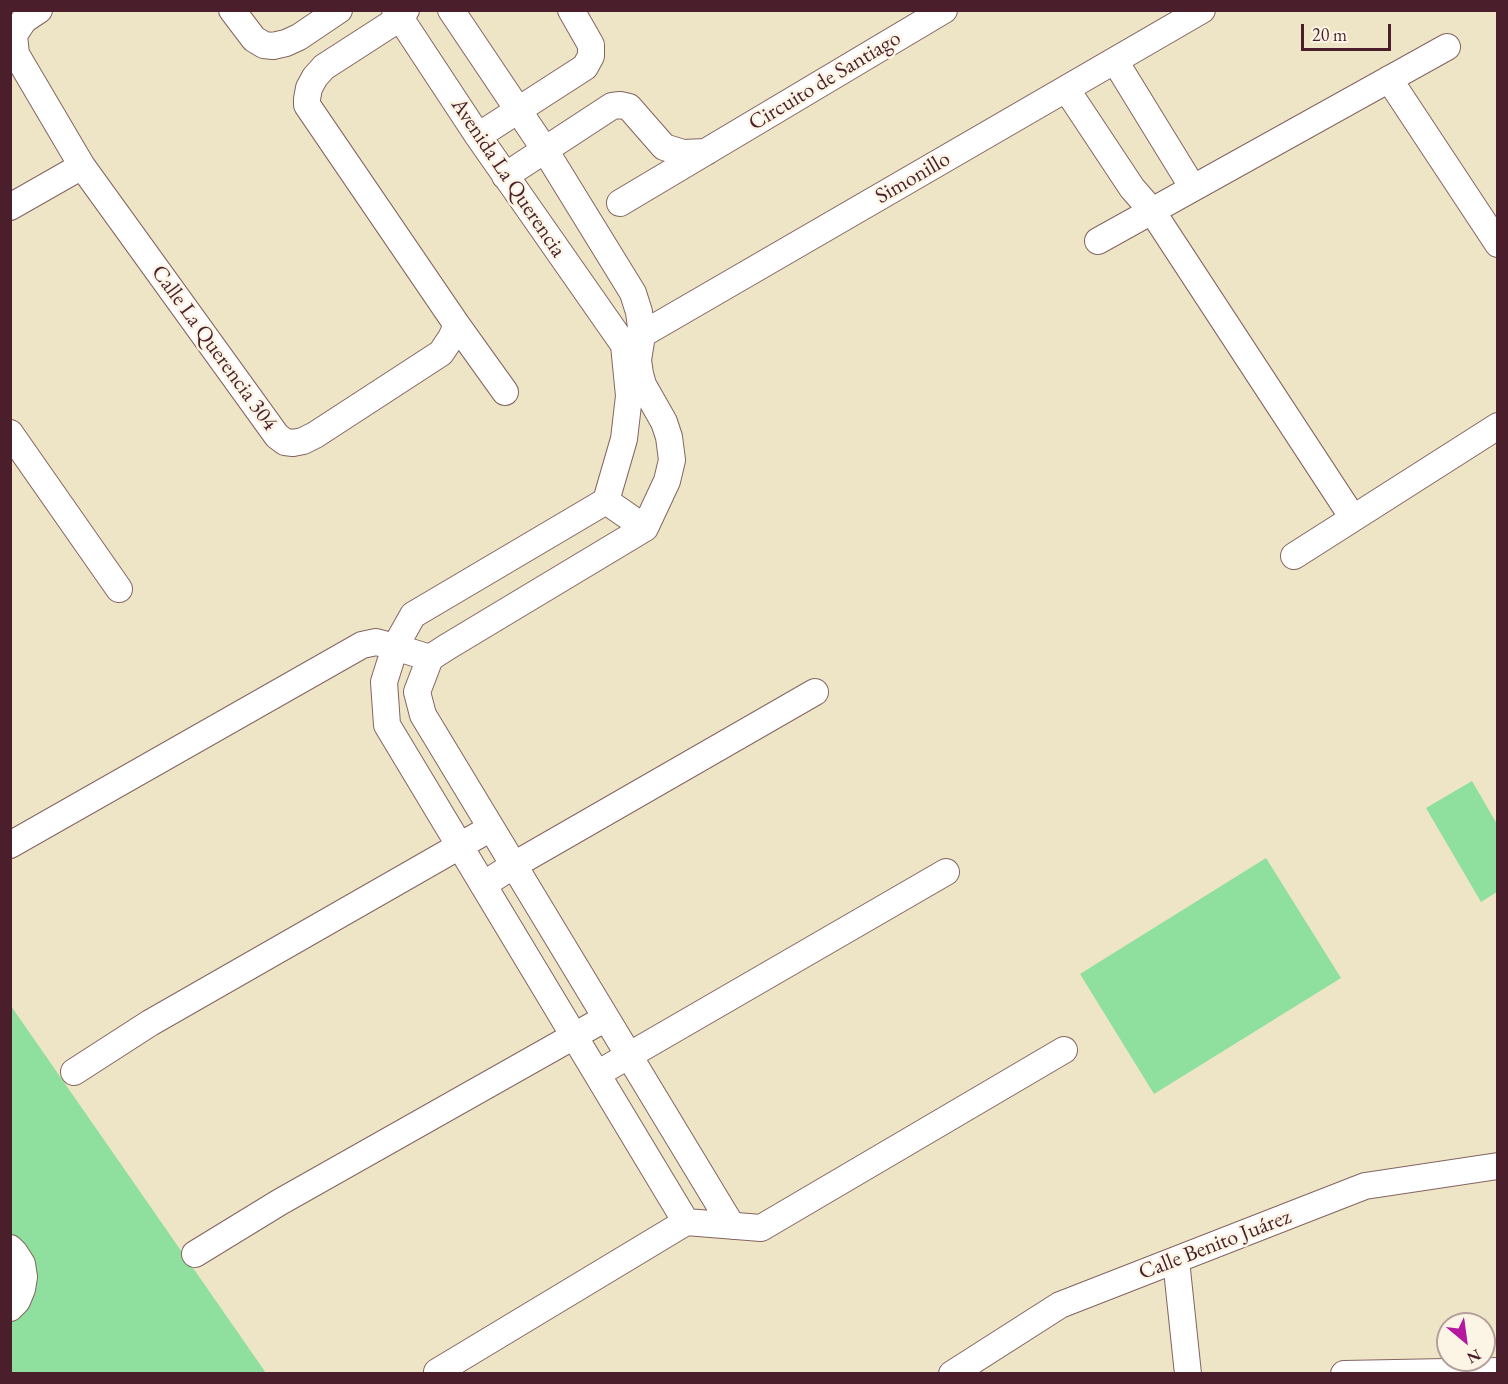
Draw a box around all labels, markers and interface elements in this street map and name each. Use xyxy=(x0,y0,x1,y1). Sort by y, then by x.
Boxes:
scale bar xyxy=(1304,12,1394,50)
text: 20 m xyxy=(1312,23,1347,46)
street label: Circuito de Santiago xyxy=(744,25,906,137)
street label: Avenida La Querencia xyxy=(445,93,571,263)
street label: Simonillo xyxy=(871,146,955,210)
street label: Calle La Querencia 304 xyxy=(145,260,283,436)
street label: Calle Benito Juárez xyxy=(1135,1204,1295,1286)
north arrow xyxy=(1436,1312,1496,1372)
text: N xyxy=(1463,1344,1485,1369)

